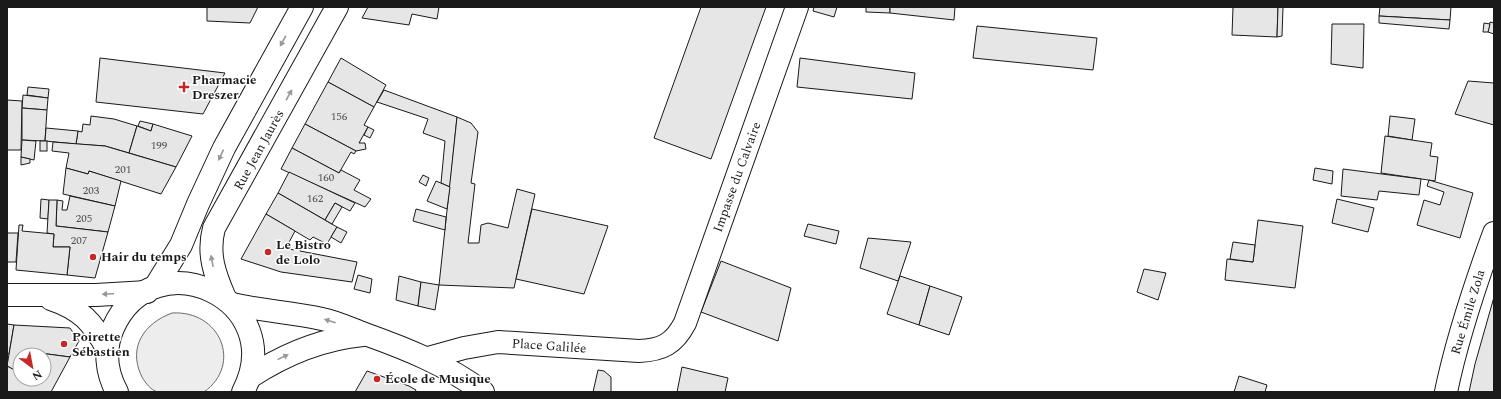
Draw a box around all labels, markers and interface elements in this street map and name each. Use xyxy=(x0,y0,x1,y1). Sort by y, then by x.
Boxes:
one-way arrow xyxy=(279,35,286,47)
place label: Pharmacie Dreszer xyxy=(192,70,257,105)
marker: Pharmacie Dreszer xyxy=(179,82,189,92)
one-way arrow xyxy=(285,90,292,101)
street label: Rue Jean Jaurès xyxy=(229,106,289,194)
house number: 156 xyxy=(331,108,348,125)
street label: Impasse du Calvaire xyxy=(708,119,766,235)
house number: 199 xyxy=(151,137,168,154)
one-way arrow xyxy=(218,150,224,161)
house number: 201 xyxy=(115,161,131,178)
house number: 160 xyxy=(318,169,335,186)
house number: 203 xyxy=(83,182,100,199)
house number: 162 xyxy=(307,190,324,207)
house number: 205 xyxy=(76,210,92,227)
house number: 207 xyxy=(71,232,88,249)
place label: Le Bistro de Lolo xyxy=(276,235,331,270)
place label: Hair du temps xyxy=(101,247,187,267)
marker: Le Bistro de Lolo xyxy=(263,247,273,257)
marker: Hair du temps xyxy=(88,252,98,262)
one-way arrow xyxy=(209,255,215,268)
street label: Rue Émile Zola xyxy=(1446,266,1491,357)
one-way arrow xyxy=(102,291,114,298)
one-way arrow xyxy=(324,318,336,324)
place label: Poirette Sébastien xyxy=(72,327,130,362)
street label: Place Galilée xyxy=(511,333,587,359)
marker: Poirette Sébastien xyxy=(59,339,69,349)
north arrow xyxy=(12,347,52,387)
one-way arrow xyxy=(277,354,289,360)
text: N xyxy=(29,365,45,385)
place label: École de Musique xyxy=(385,369,491,389)
marker: École de Musique xyxy=(372,374,382,384)

